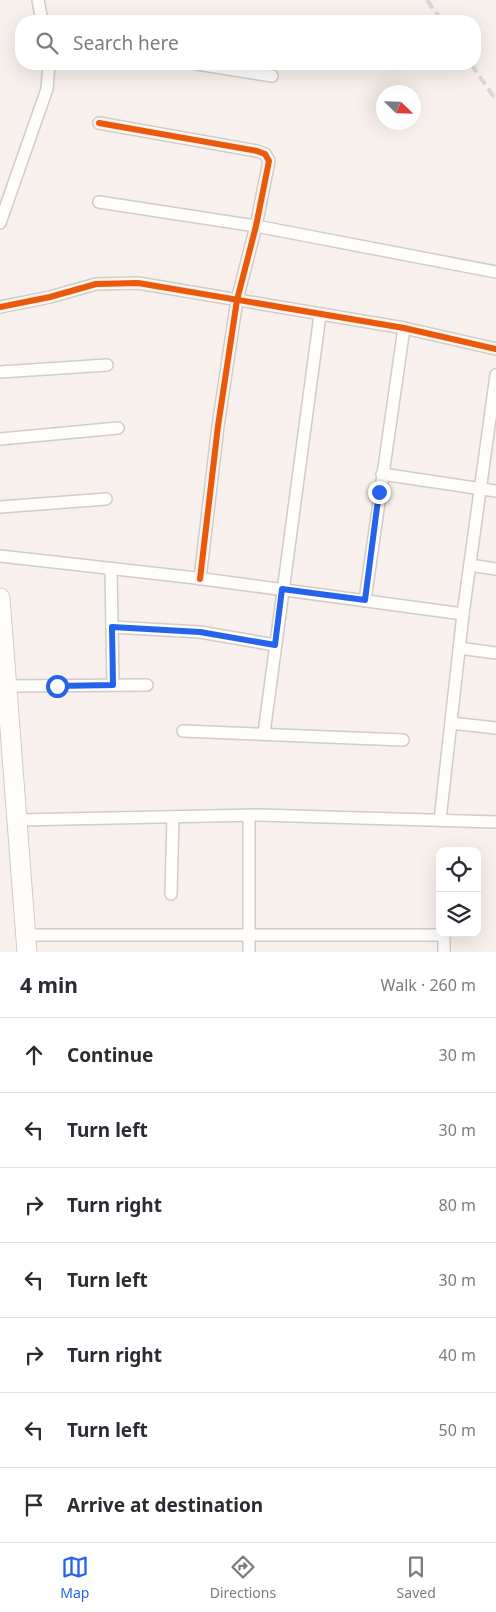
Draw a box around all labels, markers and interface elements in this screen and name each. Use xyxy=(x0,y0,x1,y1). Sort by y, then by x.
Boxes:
search box xyxy=(15,15,481,70)
icon: search xyxy=(33,29,61,57)
text: Search here xyxy=(73,30,179,56)
north arrow xyxy=(376,85,421,130)
route end xyxy=(368,481,391,504)
route start xyxy=(46,675,69,698)
map controls xyxy=(436,847,481,937)
button: locate xyxy=(436,847,481,892)
button: layers xyxy=(436,892,481,937)
text: 4 min xyxy=(20,971,78,999)
text: Walk · 260 m xyxy=(381,974,476,996)
icon: ahead xyxy=(20,1041,48,1069)
text: Continue xyxy=(67,1042,153,1068)
text: 30 m xyxy=(439,1044,476,1066)
icon: left xyxy=(20,1116,48,1144)
text: Turn left xyxy=(67,1117,148,1143)
text: 30 m xyxy=(439,1119,476,1141)
icon: right xyxy=(20,1191,48,1219)
text: Turn right xyxy=(67,1192,162,1218)
text: 80 m xyxy=(439,1194,476,1216)
icon: left xyxy=(20,1266,48,1294)
text: Turn left xyxy=(67,1267,148,1293)
text: 30 m xyxy=(439,1269,476,1291)
icon: right xyxy=(20,1341,48,1369)
text: Turn right xyxy=(67,1342,162,1368)
text: 40 m xyxy=(439,1344,476,1366)
icon: left xyxy=(20,1416,48,1444)
text: Turn left xyxy=(67,1417,148,1443)
text: 50 m xyxy=(439,1419,476,1441)
icon: arrive xyxy=(20,1491,48,1519)
text: Arrive at destination xyxy=(67,1492,263,1518)
tab: Map xyxy=(60,1553,89,1602)
tab: Directions xyxy=(210,1553,276,1602)
tab: Saved xyxy=(397,1553,436,1602)

